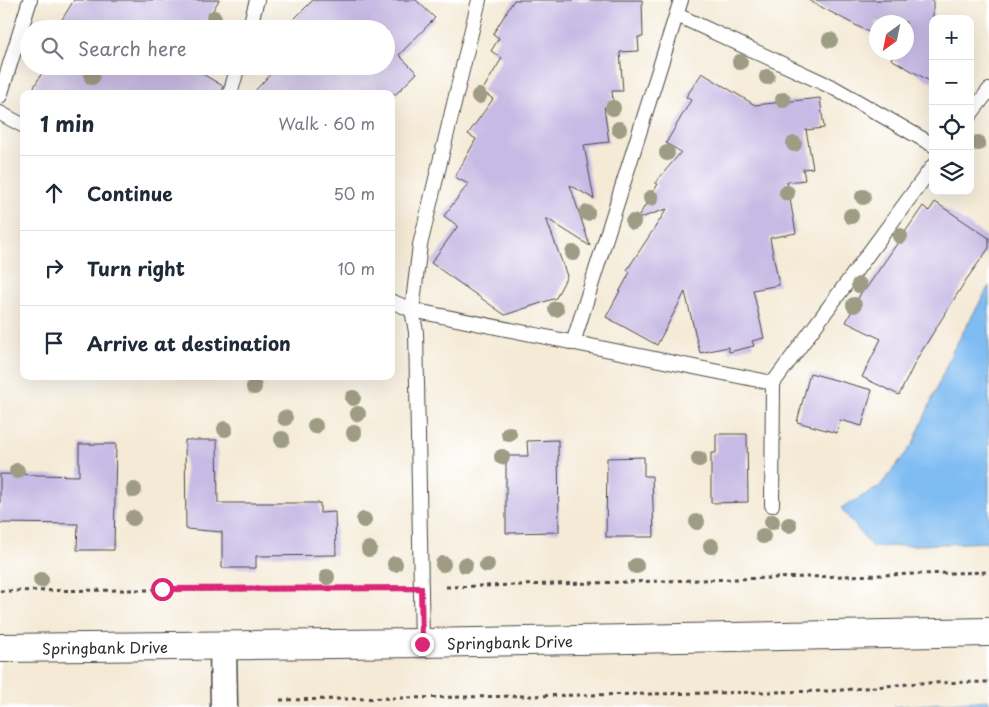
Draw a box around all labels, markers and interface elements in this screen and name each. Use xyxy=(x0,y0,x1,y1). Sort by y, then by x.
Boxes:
north arrow xyxy=(869,15,914,60)
map controls xyxy=(929,15,974,195)
button: + xyxy=(929,15,974,60)
search box xyxy=(20,20,395,75)
icon: search xyxy=(38,34,66,62)
text: Search here xyxy=(78,34,187,62)
button: − xyxy=(929,60,974,105)
button: locate xyxy=(929,105,974,150)
text: 1 min xyxy=(40,107,94,139)
text: Walk · 60 m xyxy=(278,111,375,135)
button: layers xyxy=(929,150,974,195)
icon: ahead xyxy=(40,179,68,207)
text: Continue xyxy=(87,179,173,207)
text: 50 m xyxy=(334,181,375,205)
icon: right xyxy=(40,254,68,282)
text: Turn right xyxy=(87,254,185,282)
text: 10 m xyxy=(338,256,375,280)
icon: arrive xyxy=(40,329,68,357)
text: Arrive at destination xyxy=(87,329,291,357)
route start xyxy=(151,578,174,601)
street label: Springbank Drive xyxy=(447,629,573,654)
route end xyxy=(411,633,434,656)
street label: Springbank Drive xyxy=(42,635,168,659)

